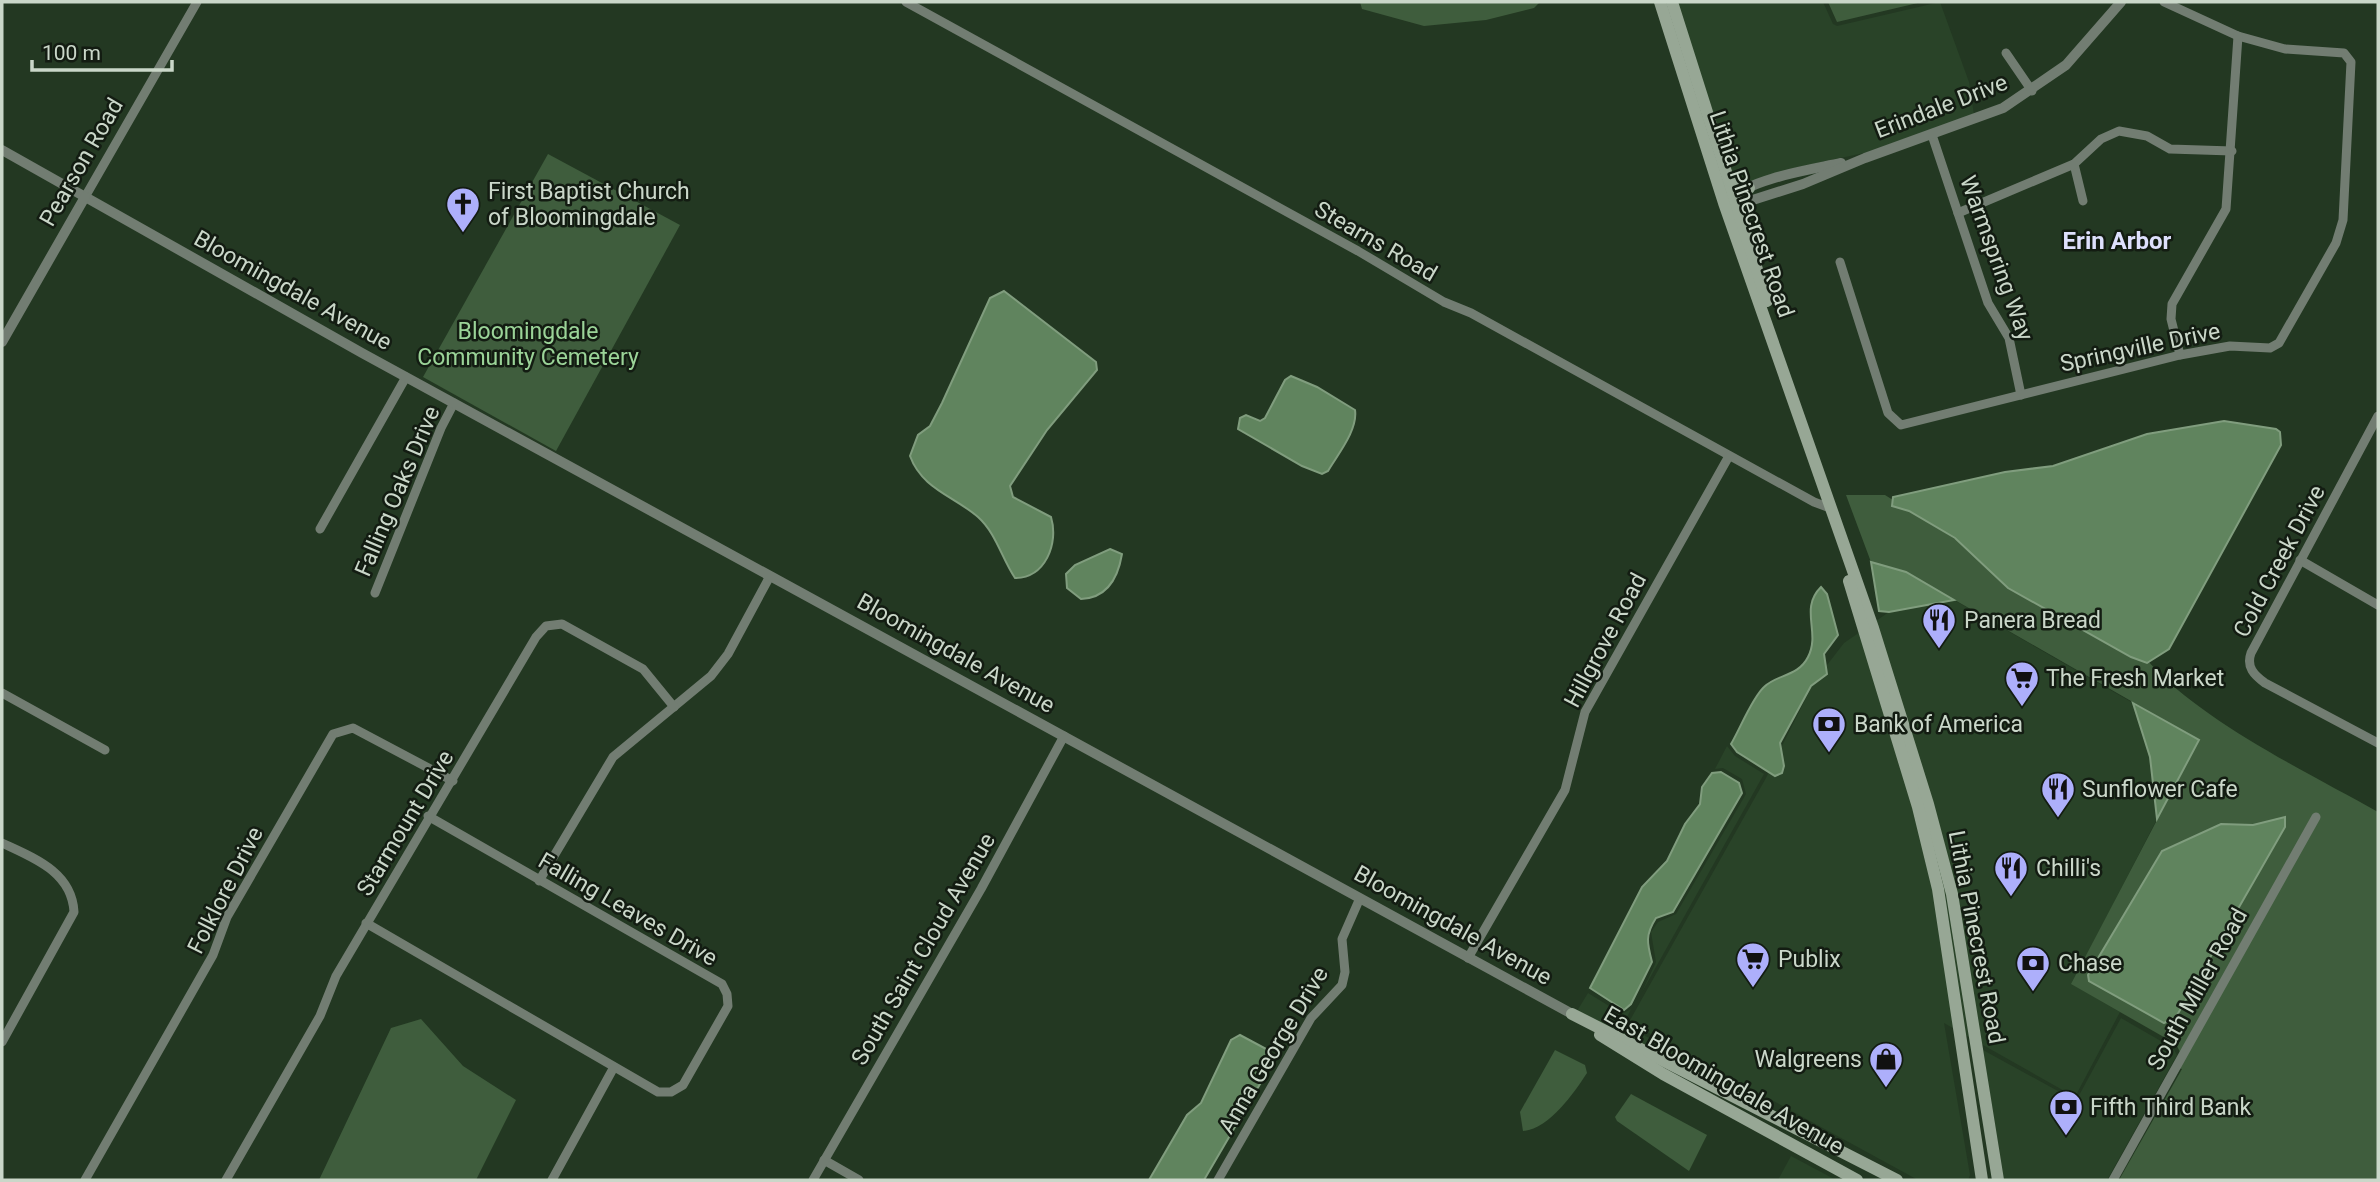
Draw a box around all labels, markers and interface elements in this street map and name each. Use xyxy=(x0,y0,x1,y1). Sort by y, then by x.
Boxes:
scale bar xyxy=(32,28,172,72)
text: 100 m xyxy=(42,41,101,65)
street label: Erindale Drive xyxy=(1871,69,2011,144)
street label: Pearson Road xyxy=(34,94,129,231)
street label: Lithia Pinecrest Road xyxy=(1703,107,1800,321)
street label: Warmspring Way xyxy=(1954,172,2039,344)
place label: First Baptist Church of Bloomingdale xyxy=(488,178,690,231)
church icon: First Baptist Church of Bloomingdale xyxy=(444,185,482,234)
street label: Stearns Road xyxy=(1310,196,1442,287)
street label: Bloomingdale Avenue xyxy=(189,225,396,356)
district label: Erin Arbor xyxy=(2063,227,2172,255)
street label: Springville Drive xyxy=(2058,317,2223,378)
park label: Bloomingdale Community Cemetery xyxy=(417,318,639,371)
street label: Falling Oaks Drive xyxy=(349,402,445,580)
street label: Cold Creek Drive xyxy=(2228,481,2331,642)
street label: Hillgrove Road xyxy=(1559,568,1652,712)
street label: Bloomingdale Avenue xyxy=(852,588,1059,719)
restaurant icon: Panera Bread xyxy=(1920,601,1958,650)
place label: Panera Bread xyxy=(1964,607,2101,634)
supermarket icon: The Fresh Market xyxy=(2003,659,2041,708)
place label: The Fresh Market xyxy=(2046,665,2224,692)
bank icon: Bank of America xyxy=(1810,705,1848,754)
place label: Bank of America xyxy=(1854,711,2023,738)
street label: Starmount Drive xyxy=(351,746,460,901)
restaurant icon: Sunflower Cafe xyxy=(2039,770,2077,819)
place label: Sunflower Cafe xyxy=(2082,776,2238,803)
street label: Folklore Drive xyxy=(182,822,269,958)
street label: South Saint Cloud Avenue xyxy=(846,828,1001,1070)
street label: Lithia Pinecrest Road xyxy=(1943,828,2010,1046)
street label: Falling Leaves Drive xyxy=(533,847,722,972)
restaurant icon: Chilli's xyxy=(1992,849,2030,898)
place label: Chilli's xyxy=(2036,855,2101,882)
street label: Bloomingdale Avenue xyxy=(1349,860,1556,991)
street label: South Miller Road xyxy=(2142,904,2253,1075)
supermarket icon: Publix xyxy=(1734,940,1772,989)
bank icon: Chase xyxy=(2014,944,2052,993)
place label: Publix xyxy=(1778,946,1841,973)
place label: Chase xyxy=(2058,950,2122,977)
street label: Anna George Drive xyxy=(1213,962,1334,1139)
street label: East Bloomingdale Avenue xyxy=(1599,1001,1848,1160)
shop icon: Walgreens xyxy=(1867,1040,1905,1089)
place label: Walgreens xyxy=(1754,1046,1862,1073)
bank icon: Fifth Third Bank xyxy=(2047,1088,2085,1137)
place label: Fifth Third Bank xyxy=(2090,1094,2252,1121)

